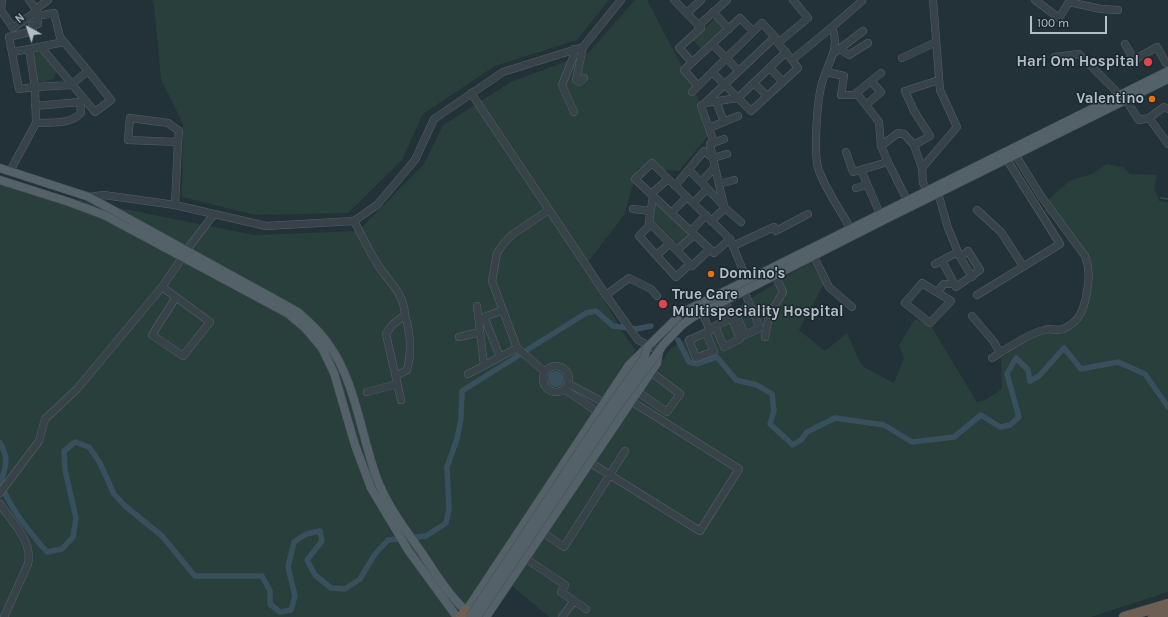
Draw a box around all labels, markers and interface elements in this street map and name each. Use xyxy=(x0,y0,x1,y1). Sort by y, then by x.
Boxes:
north arrow xyxy=(8,8,48,48)
scale bar xyxy=(1032,8,1109,34)
text: N xyxy=(13,11,27,26)
text: 100 m xyxy=(1037,16,1069,30)
place label: Hari Om Hospital xyxy=(1016,53,1139,71)
marker: Hari Om Hospital xyxy=(1142,56,1154,68)
place label: Valentino xyxy=(1076,90,1144,108)
marker: Valentino xyxy=(1147,94,1157,104)
place label: Domino's xyxy=(719,265,785,283)
marker: Domino's xyxy=(706,269,716,279)
place label: True Care Multispeciality Hospital xyxy=(672,286,844,321)
marker: True Care Multispeciality Hospital xyxy=(657,298,669,310)

